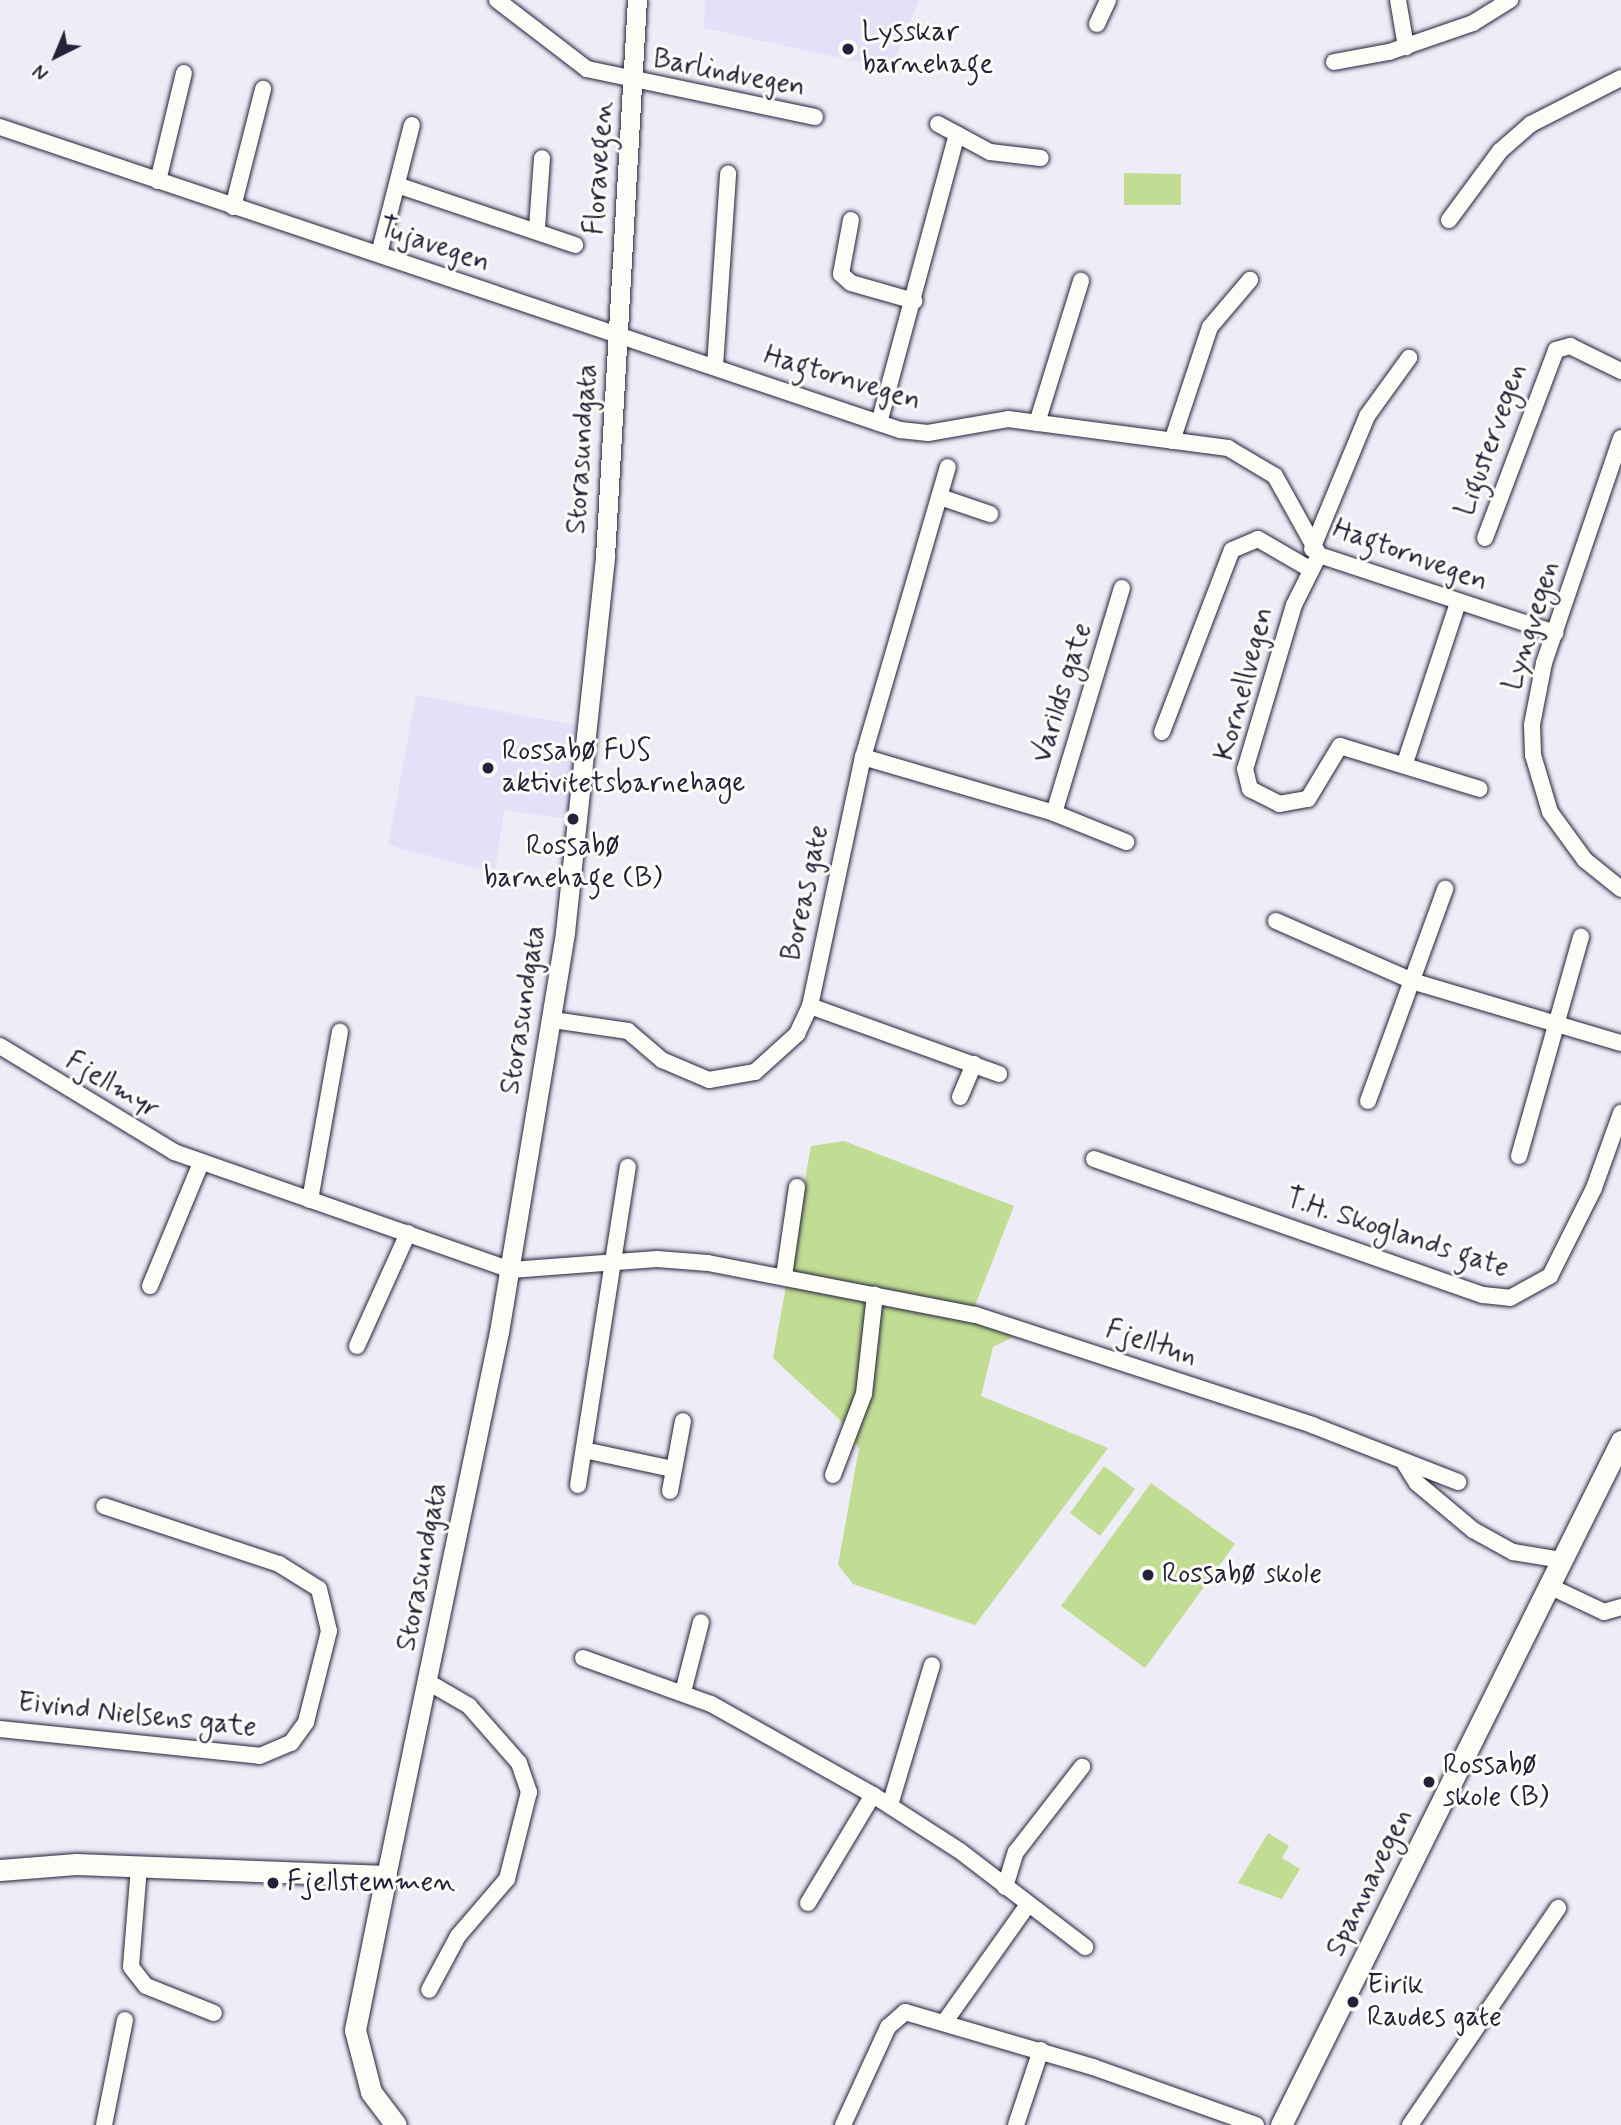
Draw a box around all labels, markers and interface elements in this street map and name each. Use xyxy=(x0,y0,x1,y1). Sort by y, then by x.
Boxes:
place label: Lysskar barnehage xyxy=(862,16,993,82)
north arrow xyxy=(21,21,91,91)
marker: Lysskar barnehage xyxy=(840,41,856,57)
street label: Barlindvegen xyxy=(650,43,808,105)
text: N xyxy=(28,58,54,85)
street label: Floravegen xyxy=(579,100,621,236)
street label: Tujavegen xyxy=(374,211,494,281)
street label: Hagtornvegen xyxy=(759,339,925,419)
street label: Ligustervegen xyxy=(1449,359,1535,521)
street label: Storasundgata xyxy=(560,363,606,535)
street label: Hagtornvegen xyxy=(1328,512,1492,600)
street label: Lyngvegen xyxy=(1496,557,1568,695)
street label: Kornellvegen xyxy=(1208,604,1282,764)
street label: Varilds gate xyxy=(1027,623,1099,763)
place label: Rossabø FUS aktivitetsbarnehage xyxy=(502,735,745,801)
marker: Rossabø FUS aktivitetsbarnehage xyxy=(480,760,496,776)
marker: Rossabø barnehage (B) xyxy=(565,811,581,827)
street label: Boreas gate xyxy=(775,822,837,964)
place label: Rossabø barnehage (B) xyxy=(484,830,662,896)
street label: Storasundgata xyxy=(494,923,554,1097)
street label: Fjellmyr xyxy=(59,1045,165,1127)
street label: T.H. Skoglands gate xyxy=(1283,1183,1511,1285)
street label: Fjelltun xyxy=(1101,1314,1201,1374)
street label: Storasundgata xyxy=(390,1480,456,1654)
place label: Rossabø skole xyxy=(1162,1558,1322,1592)
marker: Rossabø skole xyxy=(1140,1567,1156,1583)
street label: Eivind Nielsens gate xyxy=(20,1687,254,1745)
place label: Rossabø skole (B) xyxy=(1443,1749,1549,1815)
marker: Rossabø skole (B) xyxy=(1421,1774,1437,1790)
street label: Spannavegen xyxy=(1320,1804,1420,1962)
place label: Fjellstemmen xyxy=(287,1866,455,1900)
marker: Fjellstemmen xyxy=(265,1875,281,1891)
place label: Eirik Raudes gate xyxy=(1367,1969,1502,2035)
marker: Eirik Raudes gate xyxy=(1345,1994,1361,2010)

